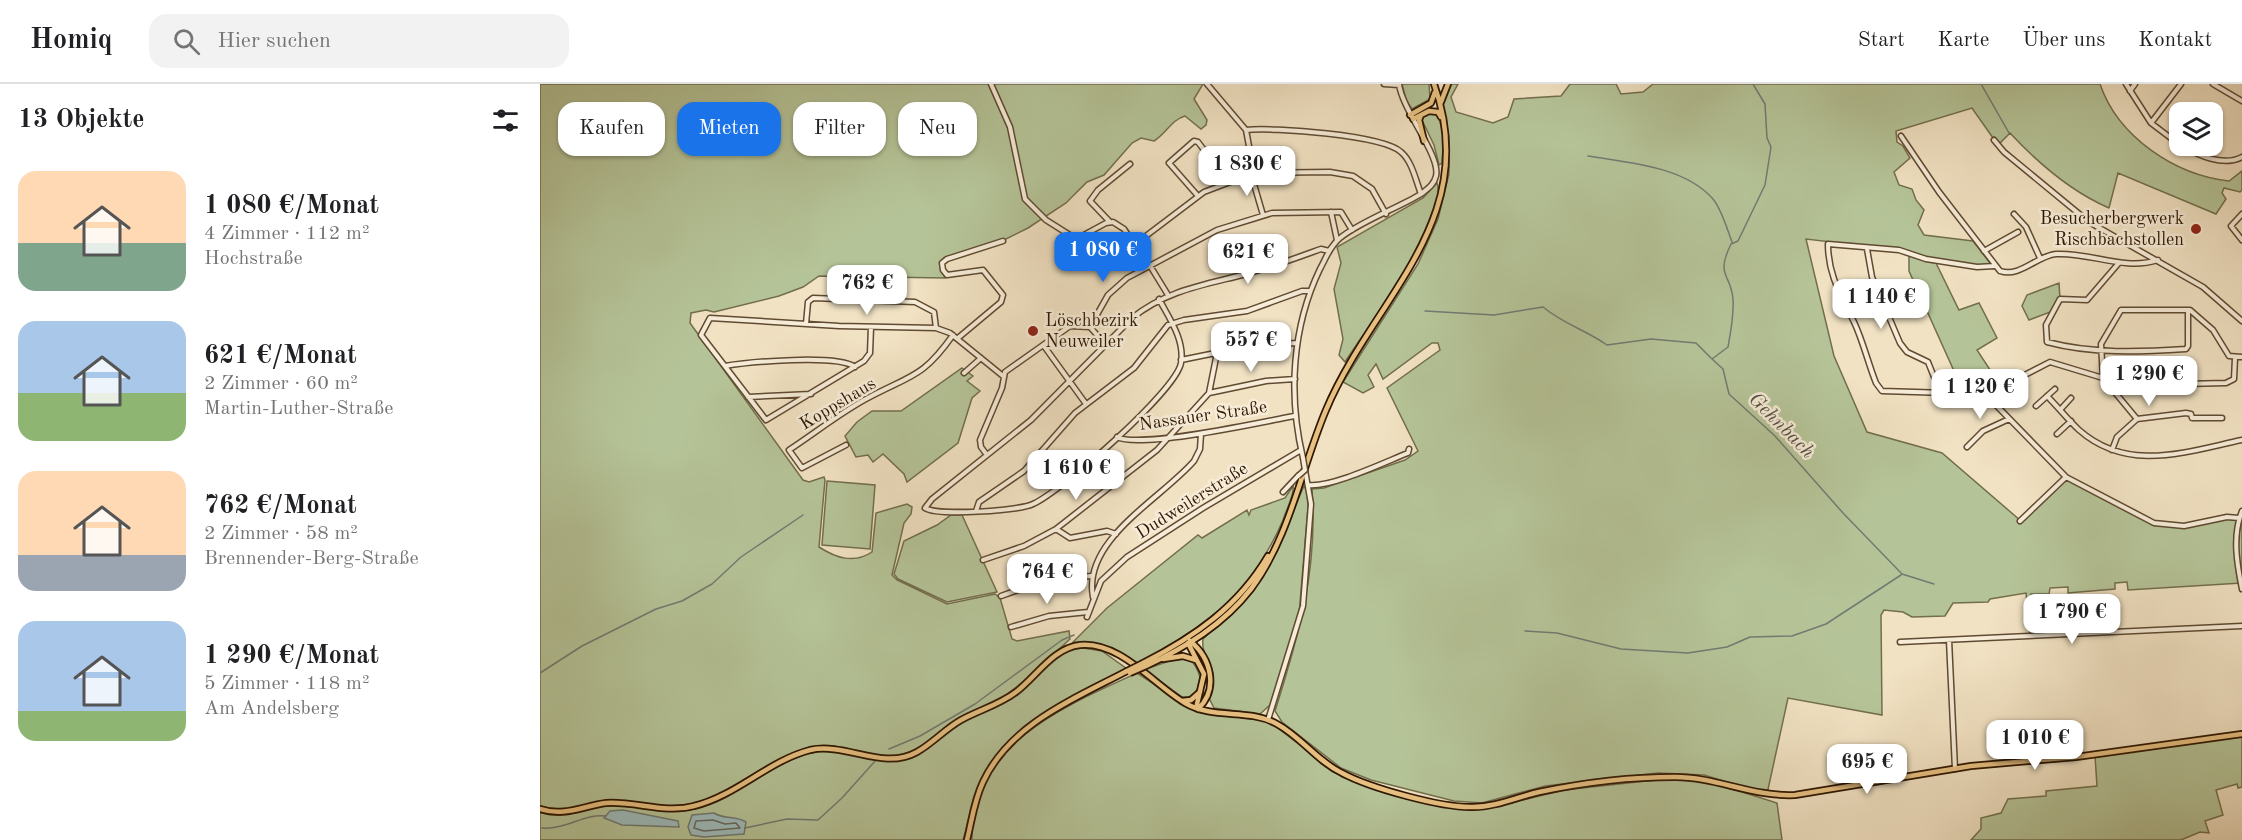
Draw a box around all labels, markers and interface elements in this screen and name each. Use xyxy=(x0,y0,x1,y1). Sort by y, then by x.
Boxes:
search box xyxy=(149,14,569,68)
icon: search xyxy=(170,25,203,58)
text: Homiq xyxy=(30,27,113,55)
text: Hier suchen xyxy=(218,30,331,52)
text: Start xyxy=(1858,30,1905,51)
text: Karte xyxy=(1938,30,1989,51)
text: Über uns xyxy=(2022,30,2105,51)
text: Kontakt xyxy=(2138,30,2212,51)
chip: Kaufen xyxy=(558,102,665,156)
chip: Mieten xyxy=(677,102,781,156)
chip: Filter xyxy=(793,102,886,156)
chip: Neu xyxy=(898,102,977,156)
map controls xyxy=(2169,102,2223,156)
button: layers xyxy=(2169,102,2223,156)
icon: filters xyxy=(489,104,522,137)
text: 13 Objekte xyxy=(18,107,145,133)
pin: 1 830 € xyxy=(1192,146,1302,197)
text: 1 830 € xyxy=(1212,155,1282,175)
text: 1 080 €/Monat xyxy=(204,193,379,219)
icon: home xyxy=(66,195,138,267)
place label: Besucherbergwerk Rischbachstollen xyxy=(2040,210,2184,249)
marker: Besucherbergwerk Rischbachstollen xyxy=(2189,222,2203,236)
text: 4 Zimmer · 112 m² xyxy=(204,224,369,244)
pin: 1 080 € xyxy=(1048,232,1158,283)
pin: 621 € xyxy=(1206,234,1290,285)
text: 1 080 € xyxy=(1068,241,1138,261)
text: 621 € xyxy=(1222,243,1274,263)
text: Hochstraße xyxy=(204,249,303,269)
pin: 762 € xyxy=(825,265,909,316)
text: 762 € xyxy=(841,274,893,294)
pin: 1 140 € xyxy=(1826,279,1936,330)
text: 1 140 € xyxy=(1846,288,1916,308)
place label: Löschbezirk Neuweiler xyxy=(1045,312,1138,351)
pin: 557 € xyxy=(1209,322,1293,373)
marker: Löschbezirk Neuweiler xyxy=(1026,324,1040,338)
text: 557 € xyxy=(1225,331,1277,351)
text: 621 €/Monat xyxy=(204,343,357,369)
icon: home xyxy=(66,345,138,417)
pin: 1 290 € xyxy=(2094,356,2204,407)
text: 1 290 € xyxy=(2114,365,2184,385)
pin: 1 120 € xyxy=(1925,369,2035,420)
text: 2 Zimmer · 60 m² xyxy=(204,374,358,394)
street label: Koppshaus xyxy=(797,374,879,434)
text: 1 120 € xyxy=(1945,378,2015,398)
water label: Gehnbach xyxy=(1744,389,1818,463)
street label: Nassauer Straße xyxy=(1138,398,1268,434)
text: Martin-Luther-Straße xyxy=(204,399,393,419)
pin: 1 610 € xyxy=(1021,450,1131,501)
text: 1 610 € xyxy=(1041,459,1111,479)
street label: Dudweilerstraße xyxy=(1133,459,1251,543)
text: 762 €/Monat xyxy=(204,493,357,519)
icon: home xyxy=(66,495,138,567)
text: 2 Zimmer · 58 m² xyxy=(204,524,358,544)
text: Brennender-Berg-Straße xyxy=(204,549,419,569)
pin: 764 € xyxy=(1005,554,1089,605)
text: 764 € xyxy=(1021,563,1073,583)
pin: 1 790 € xyxy=(2017,594,2127,645)
text: 1 790 € xyxy=(2037,603,2107,623)
text: 1 290 €/Monat xyxy=(204,643,379,669)
icon: home xyxy=(66,645,138,717)
text: 5 Zimmer · 118 m² xyxy=(204,674,369,694)
text: Am Andelsberg xyxy=(204,699,339,719)
pin: 1 010 € xyxy=(1980,720,2090,771)
text: 1 010 € xyxy=(2000,729,2070,749)
pin: 695 € xyxy=(1825,744,1909,795)
text: 695 € xyxy=(1841,753,1893,773)

